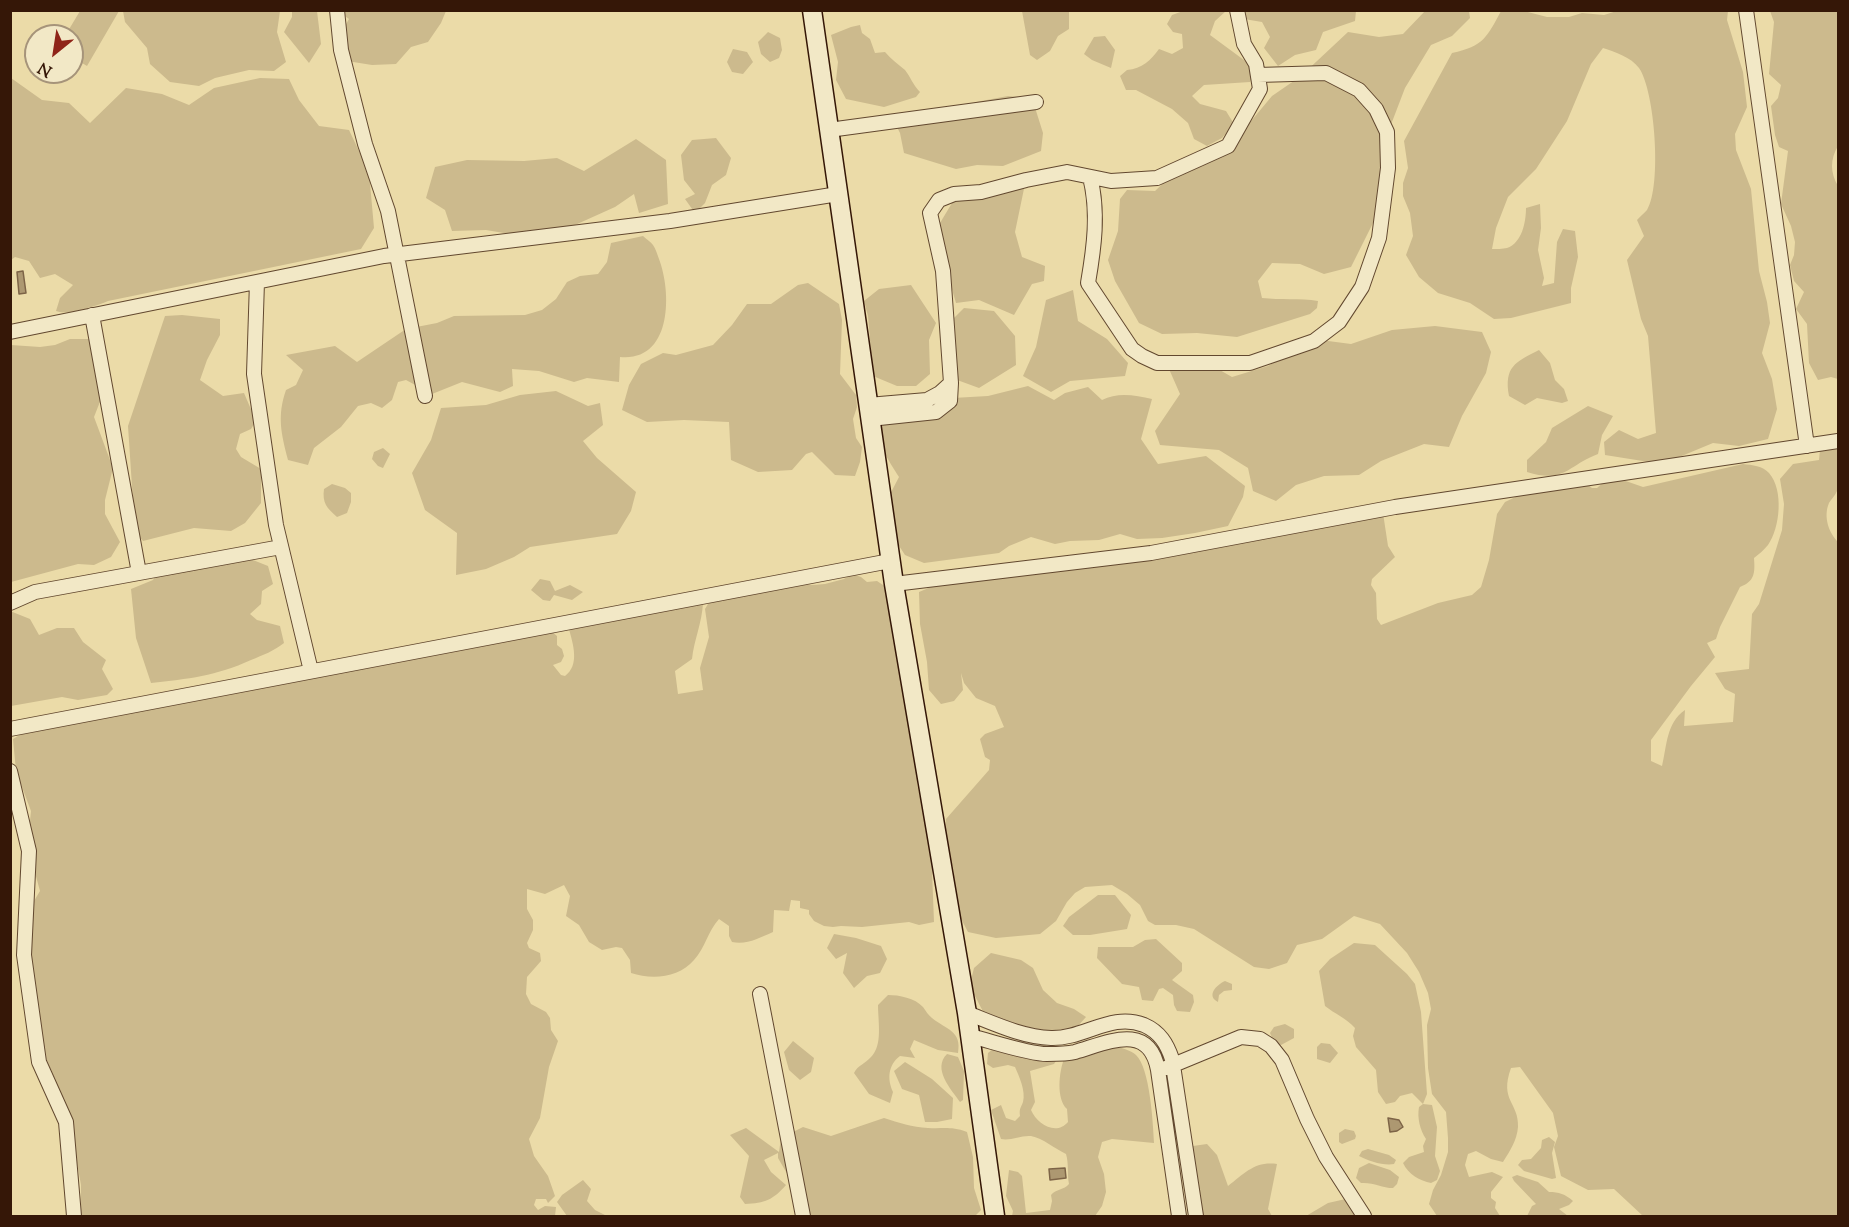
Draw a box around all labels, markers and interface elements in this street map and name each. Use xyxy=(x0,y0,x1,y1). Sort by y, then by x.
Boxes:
north arrow xyxy=(24,24,84,84)
text: N xyxy=(34,55,57,81)

